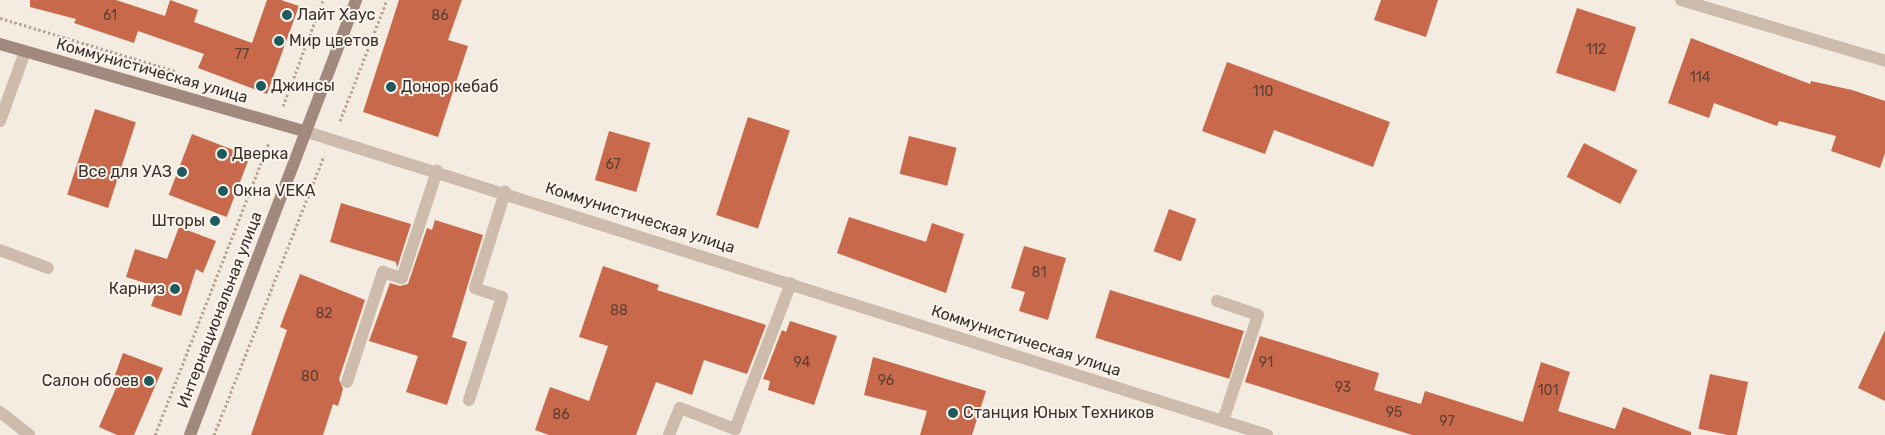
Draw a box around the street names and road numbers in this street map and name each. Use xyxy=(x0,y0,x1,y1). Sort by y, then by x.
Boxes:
street label: Коммунистическая улица xyxy=(54,34,250,108)
street label: Коммунистическая улица xyxy=(543,178,737,258)
street label: Интернациональная улица xyxy=(174,209,266,411)
street label: Коммунистическая улица xyxy=(929,301,1123,381)

